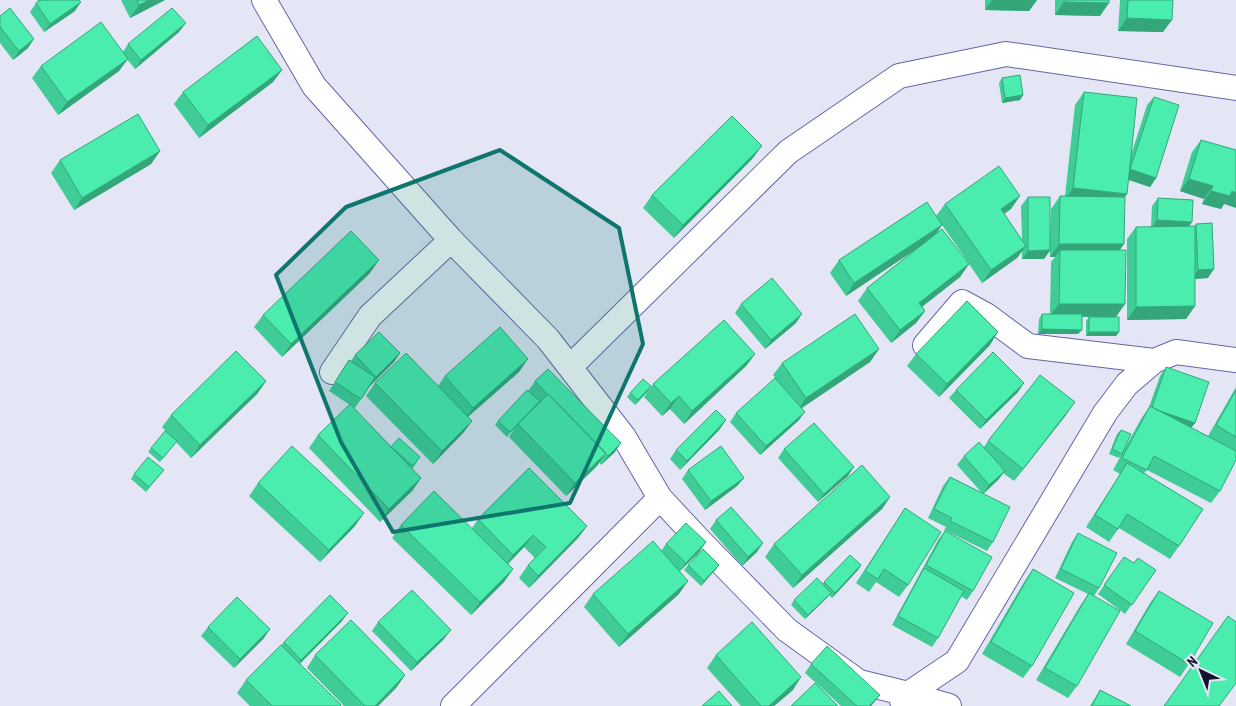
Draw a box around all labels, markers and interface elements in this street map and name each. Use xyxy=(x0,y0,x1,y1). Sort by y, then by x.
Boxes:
north arrow xyxy=(1176,646,1226,696)
text: N xyxy=(1183,652,1201,671)

